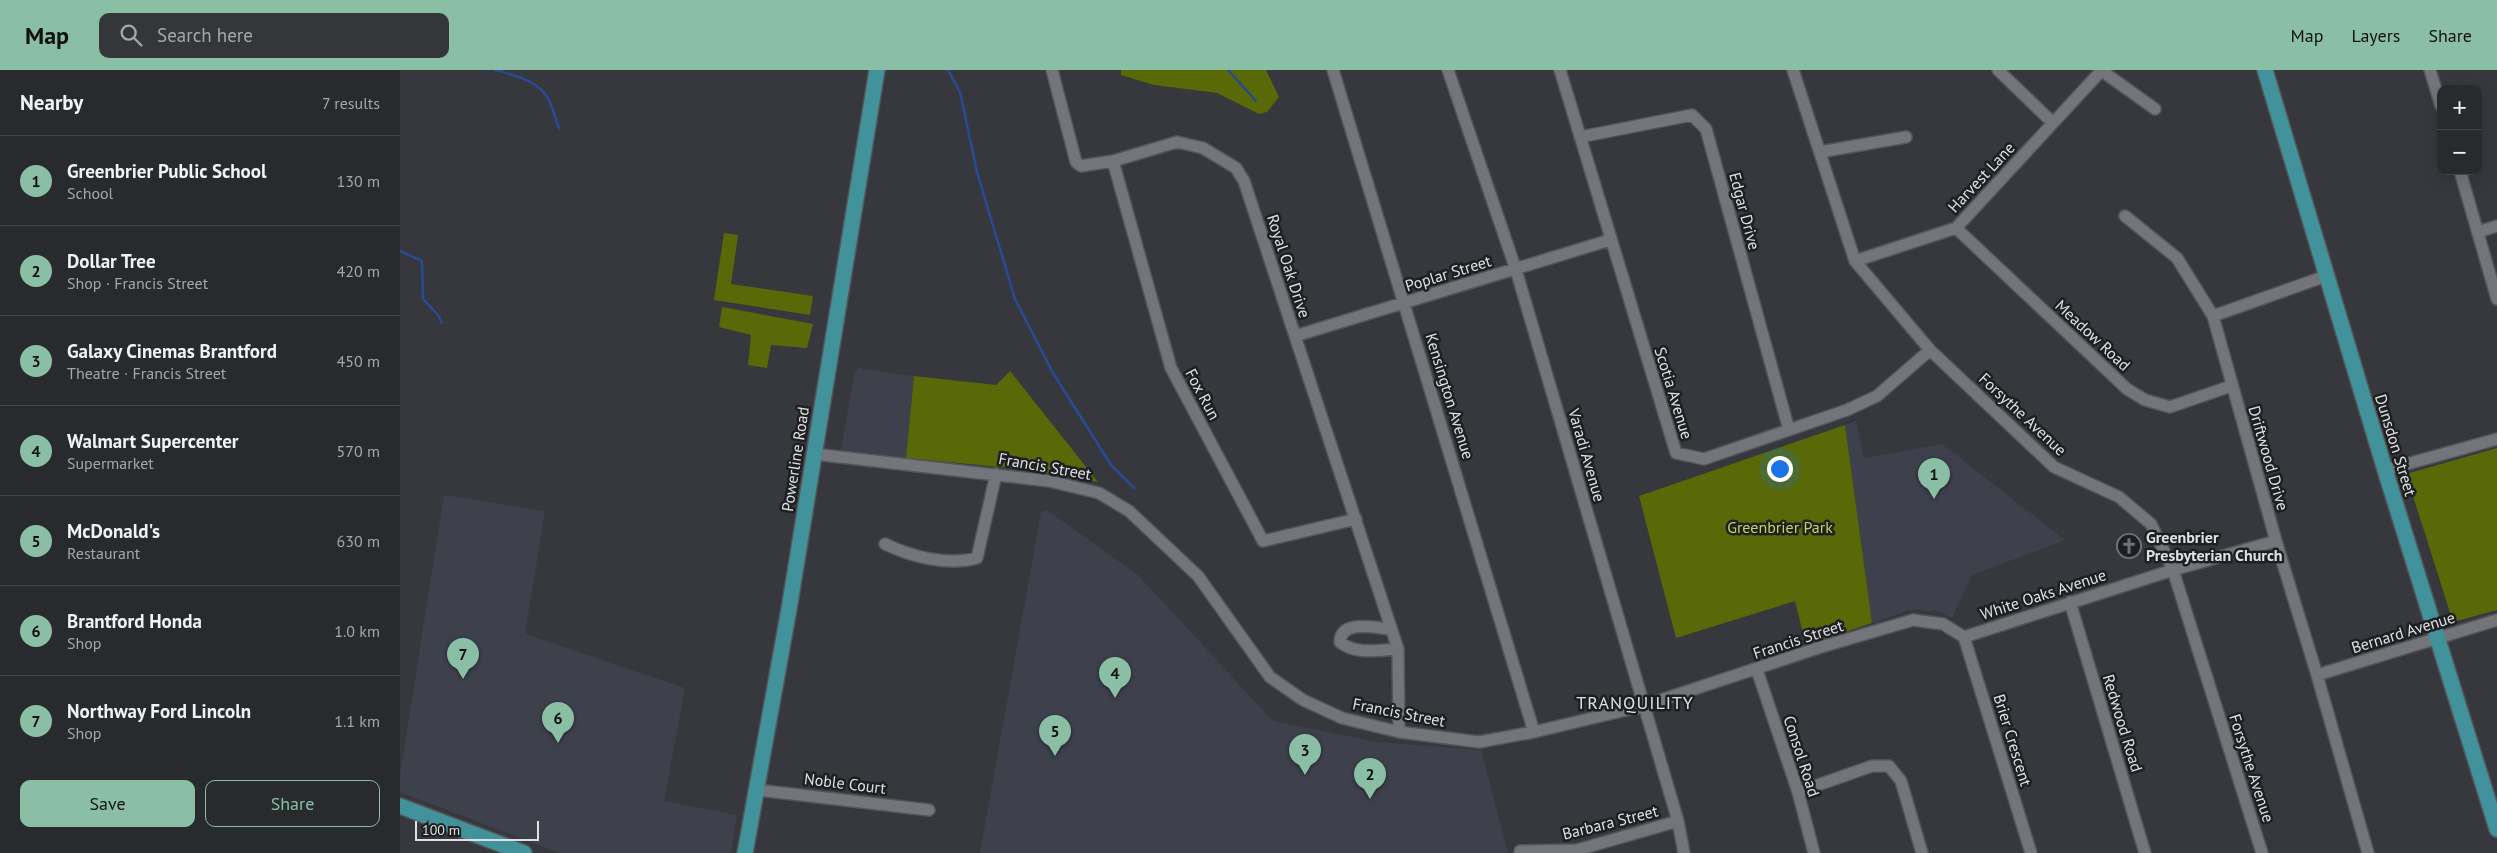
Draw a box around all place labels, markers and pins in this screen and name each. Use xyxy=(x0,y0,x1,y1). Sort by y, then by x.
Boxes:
pin: 1 xyxy=(1918,458,1950,499)
place label: Greenbrier Presbyterian Church xyxy=(2146,527,2283,565)
church icon: Greenbrier Presbyterian Church xyxy=(2116,533,2142,559)
pin: 7 xyxy=(447,638,479,679)
pin: 4 xyxy=(1099,657,1131,698)
pin: 6 xyxy=(542,702,574,743)
pin: 5 xyxy=(1039,715,1071,756)
pin: 3 xyxy=(1289,734,1321,775)
pin: 2 xyxy=(1354,758,1386,799)

